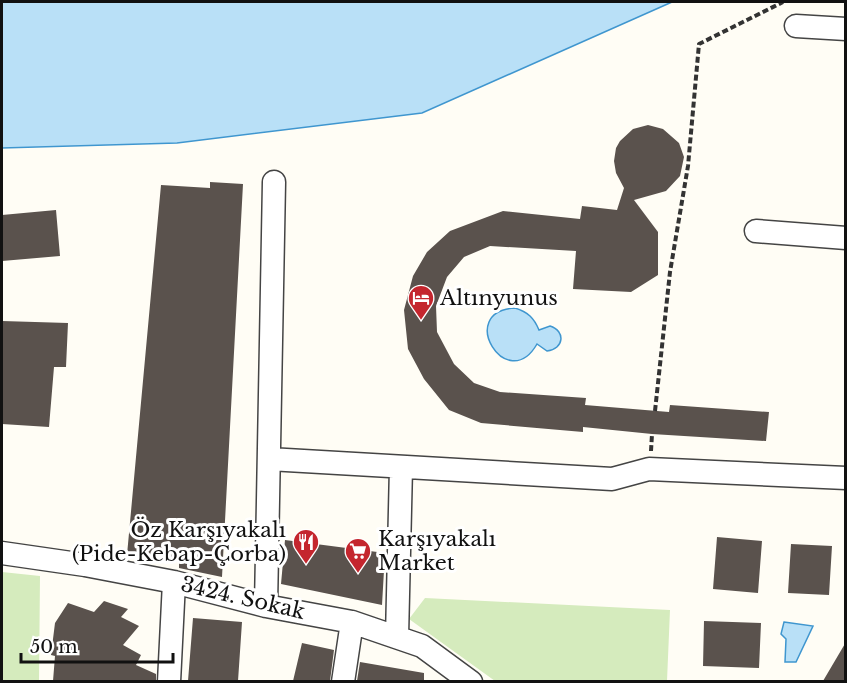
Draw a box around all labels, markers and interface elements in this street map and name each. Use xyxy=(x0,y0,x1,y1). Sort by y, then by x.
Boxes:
hotel icon: Altınyunus xyxy=(406,283,436,321)
place label: Altınyunus xyxy=(439,285,558,311)
place label: Öz Karşıyakalı (Pide-Kebap-Çorba) xyxy=(72,517,286,567)
place label: Karşıyakalı Market xyxy=(378,526,496,576)
restaurant icon: Öz Karşıyakalı (Pide-Kebap-Çorba) xyxy=(291,527,321,565)
supermarket icon: Karşıyakalı Market xyxy=(343,536,373,574)
street label: 3424. Sokak xyxy=(178,571,308,625)
scale bar xyxy=(21,626,172,664)
text: 50 m xyxy=(30,636,78,658)

